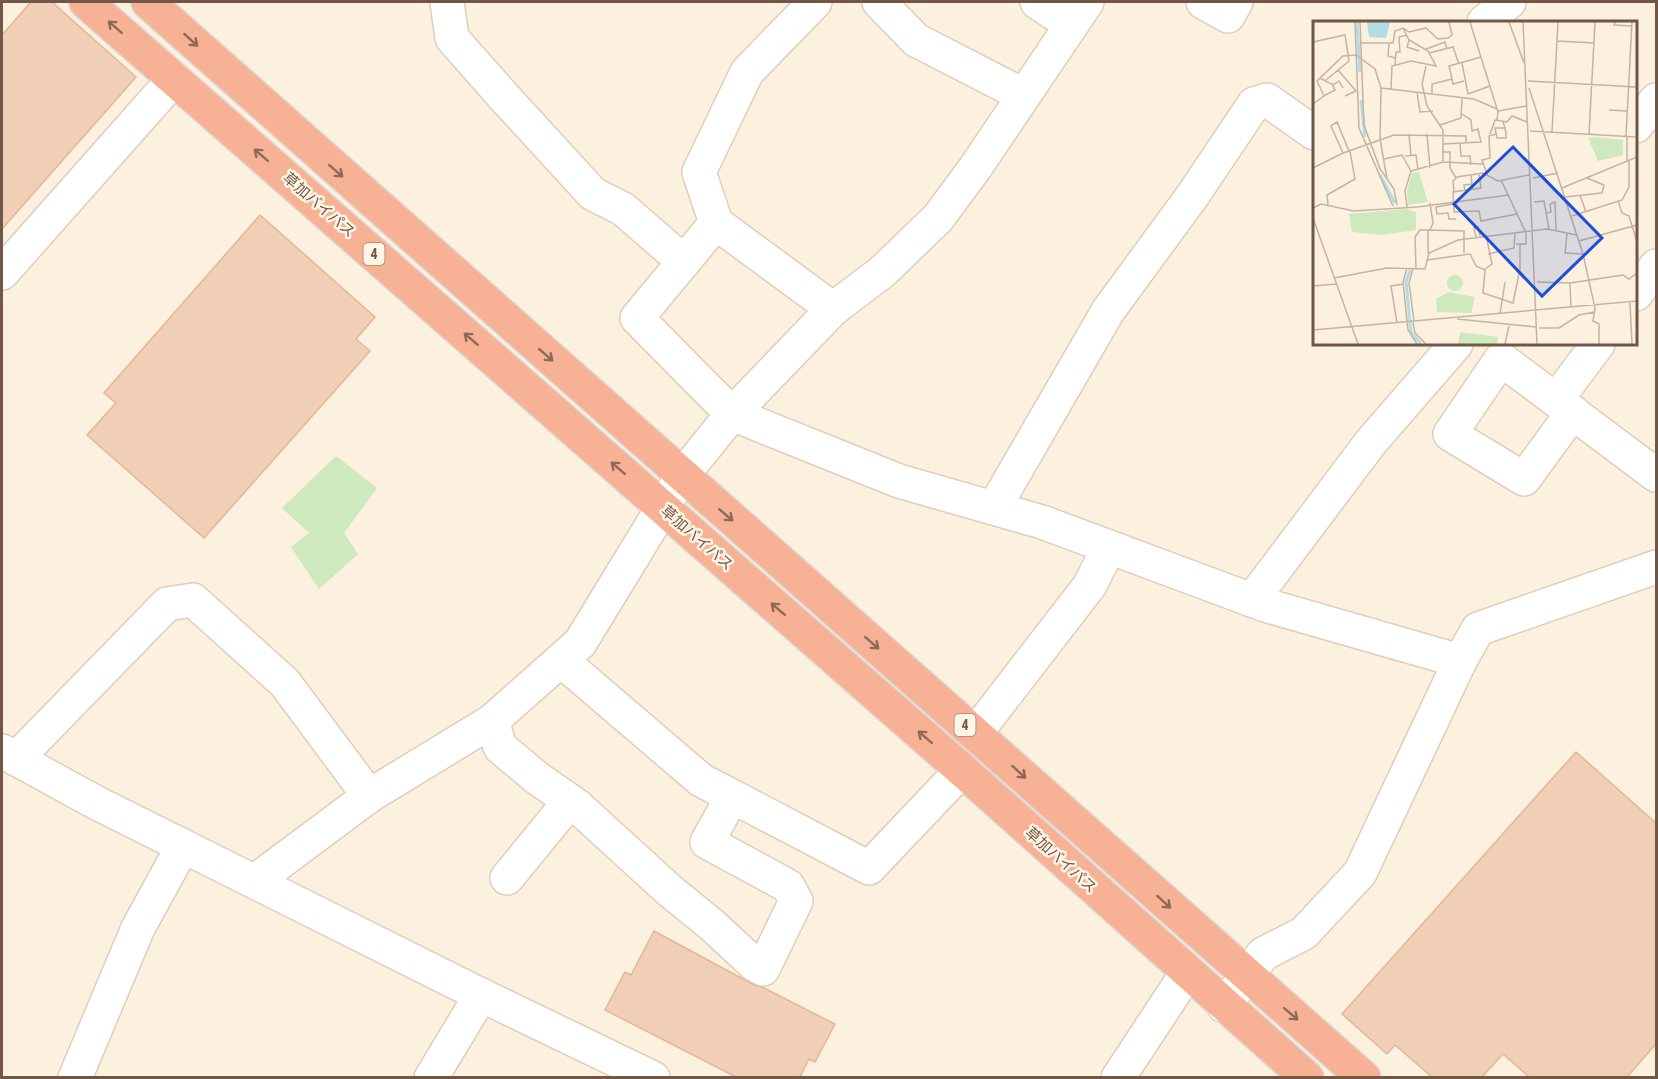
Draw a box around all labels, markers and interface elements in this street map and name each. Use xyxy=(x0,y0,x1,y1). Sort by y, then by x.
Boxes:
one-way arrow xyxy=(107,20,122,34)
inset map xyxy=(1313,21,1637,345)
one-way arrow xyxy=(184,33,199,48)
one-way arrow xyxy=(254,148,269,162)
one-way arrow xyxy=(328,164,343,178)
street label: 草加バイパス xyxy=(279,169,359,241)
road number: 4 xyxy=(364,243,385,265)
one-way arrow xyxy=(464,332,479,346)
one-way arrow xyxy=(538,348,553,362)
one-way arrow xyxy=(611,461,626,475)
street label: 草加バイパス xyxy=(657,502,737,574)
one-way arrow xyxy=(718,508,733,522)
one-way arrow xyxy=(771,602,786,616)
one-way arrow xyxy=(864,636,879,650)
road number: 4 xyxy=(954,714,976,736)
one-way arrow xyxy=(917,730,932,744)
one-way arrow xyxy=(1011,765,1026,779)
street label: 草加バイパス xyxy=(1022,823,1100,897)
one-way arrow xyxy=(1156,895,1171,909)
one-way arrow xyxy=(1283,1007,1298,1021)

